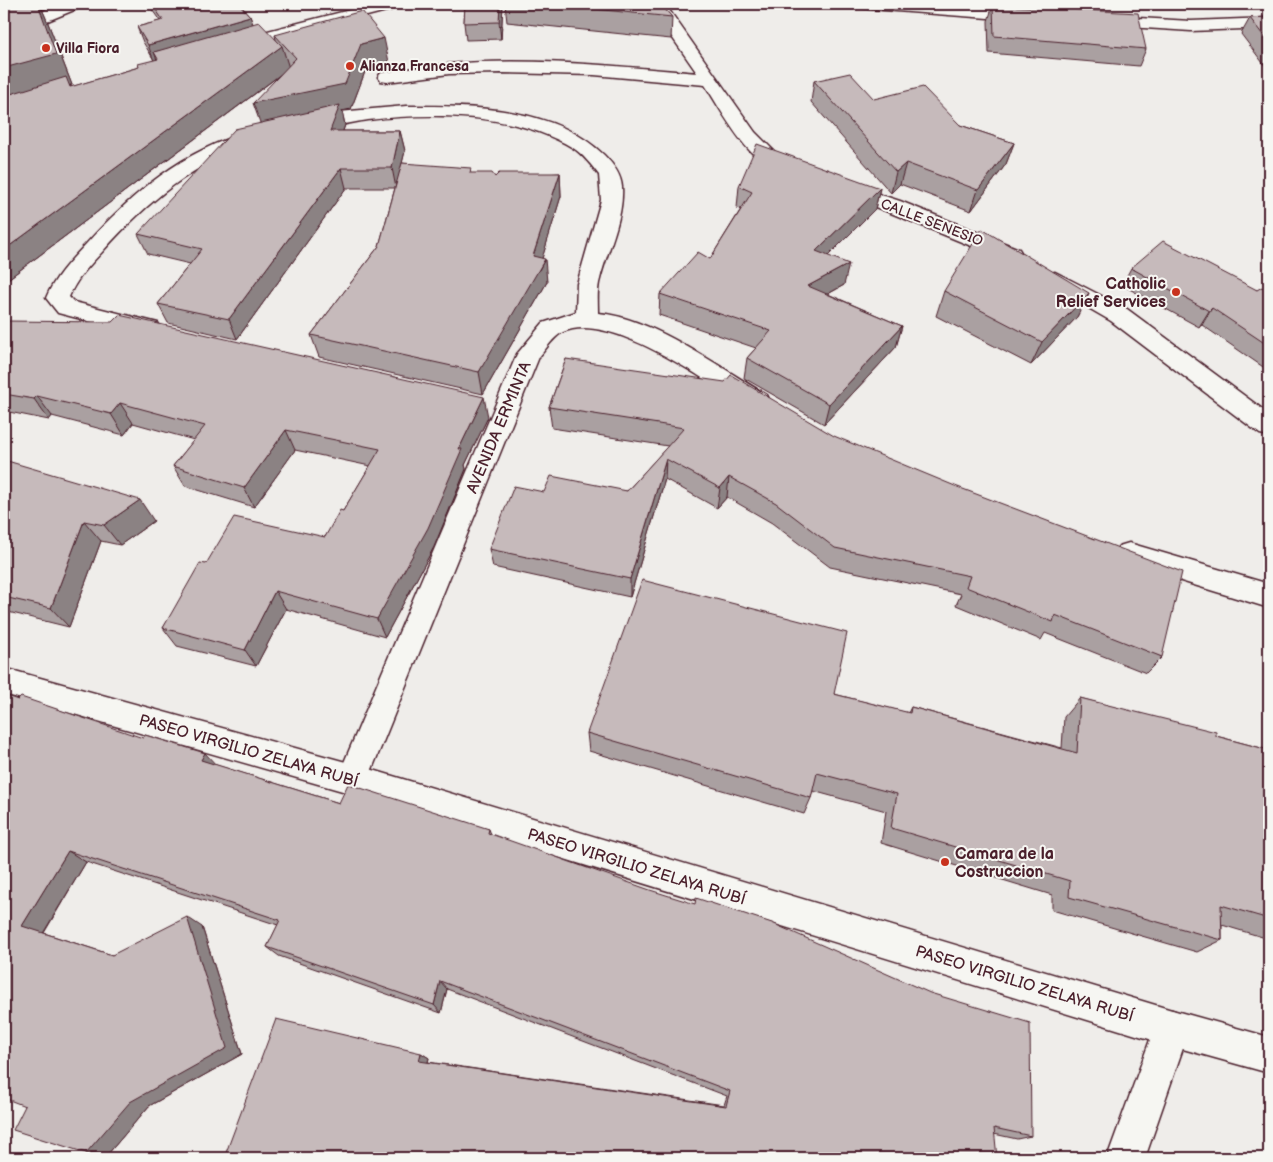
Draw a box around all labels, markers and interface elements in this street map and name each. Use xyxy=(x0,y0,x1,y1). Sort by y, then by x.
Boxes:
place label: Villa Fiora xyxy=(56,40,119,57)
marker: Villa Fiora xyxy=(40,42,52,54)
place label: Alianza Francesa xyxy=(359,58,469,75)
marker: Alianza Francesa xyxy=(344,60,356,72)
street label: CALLE SENESIO xyxy=(878,195,986,250)
place label: Catholic Relief Services xyxy=(1056,275,1166,312)
marker: Catholic Relief Services xyxy=(1170,286,1182,298)
street label: AVENIDA ERMINTA xyxy=(463,359,536,496)
street label: PASEO VIRGILIO ZELAYA RUBÍ xyxy=(137,709,361,792)
street label: PASEO VIRGILIO ZELAYA RUBÍ xyxy=(525,823,749,910)
place label: Camara de la Costruccion xyxy=(955,845,1054,882)
marker: Camara de la Costruccion xyxy=(939,856,951,868)
street label: PASEO VIRGILIO ZELAYA RUBÍ xyxy=(913,940,1137,1027)

